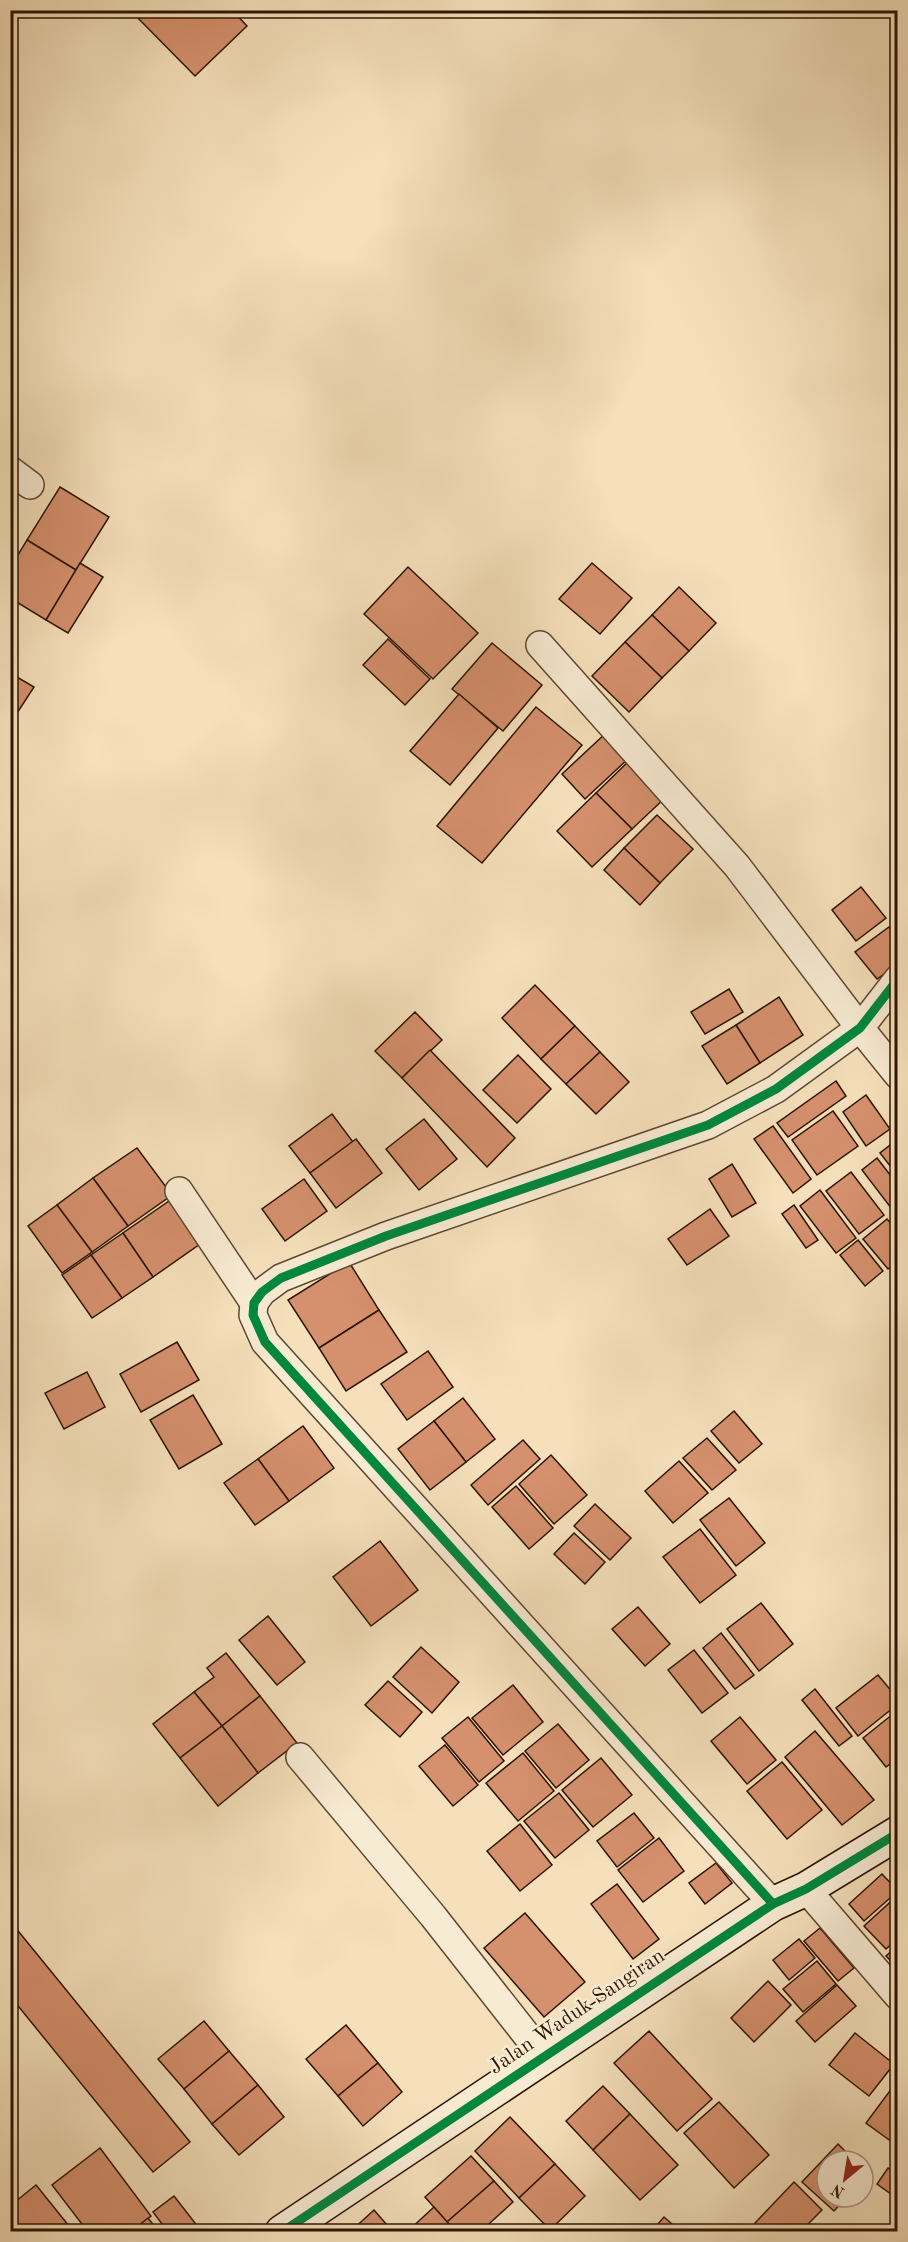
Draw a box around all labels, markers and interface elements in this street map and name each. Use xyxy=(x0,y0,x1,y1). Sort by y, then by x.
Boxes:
street label: Jalan Waduk Sangiran xyxy=(485,1945,669,2079)
north arrow xyxy=(815,2149,875,2209)
text: N xyxy=(829,2180,848,2200)

